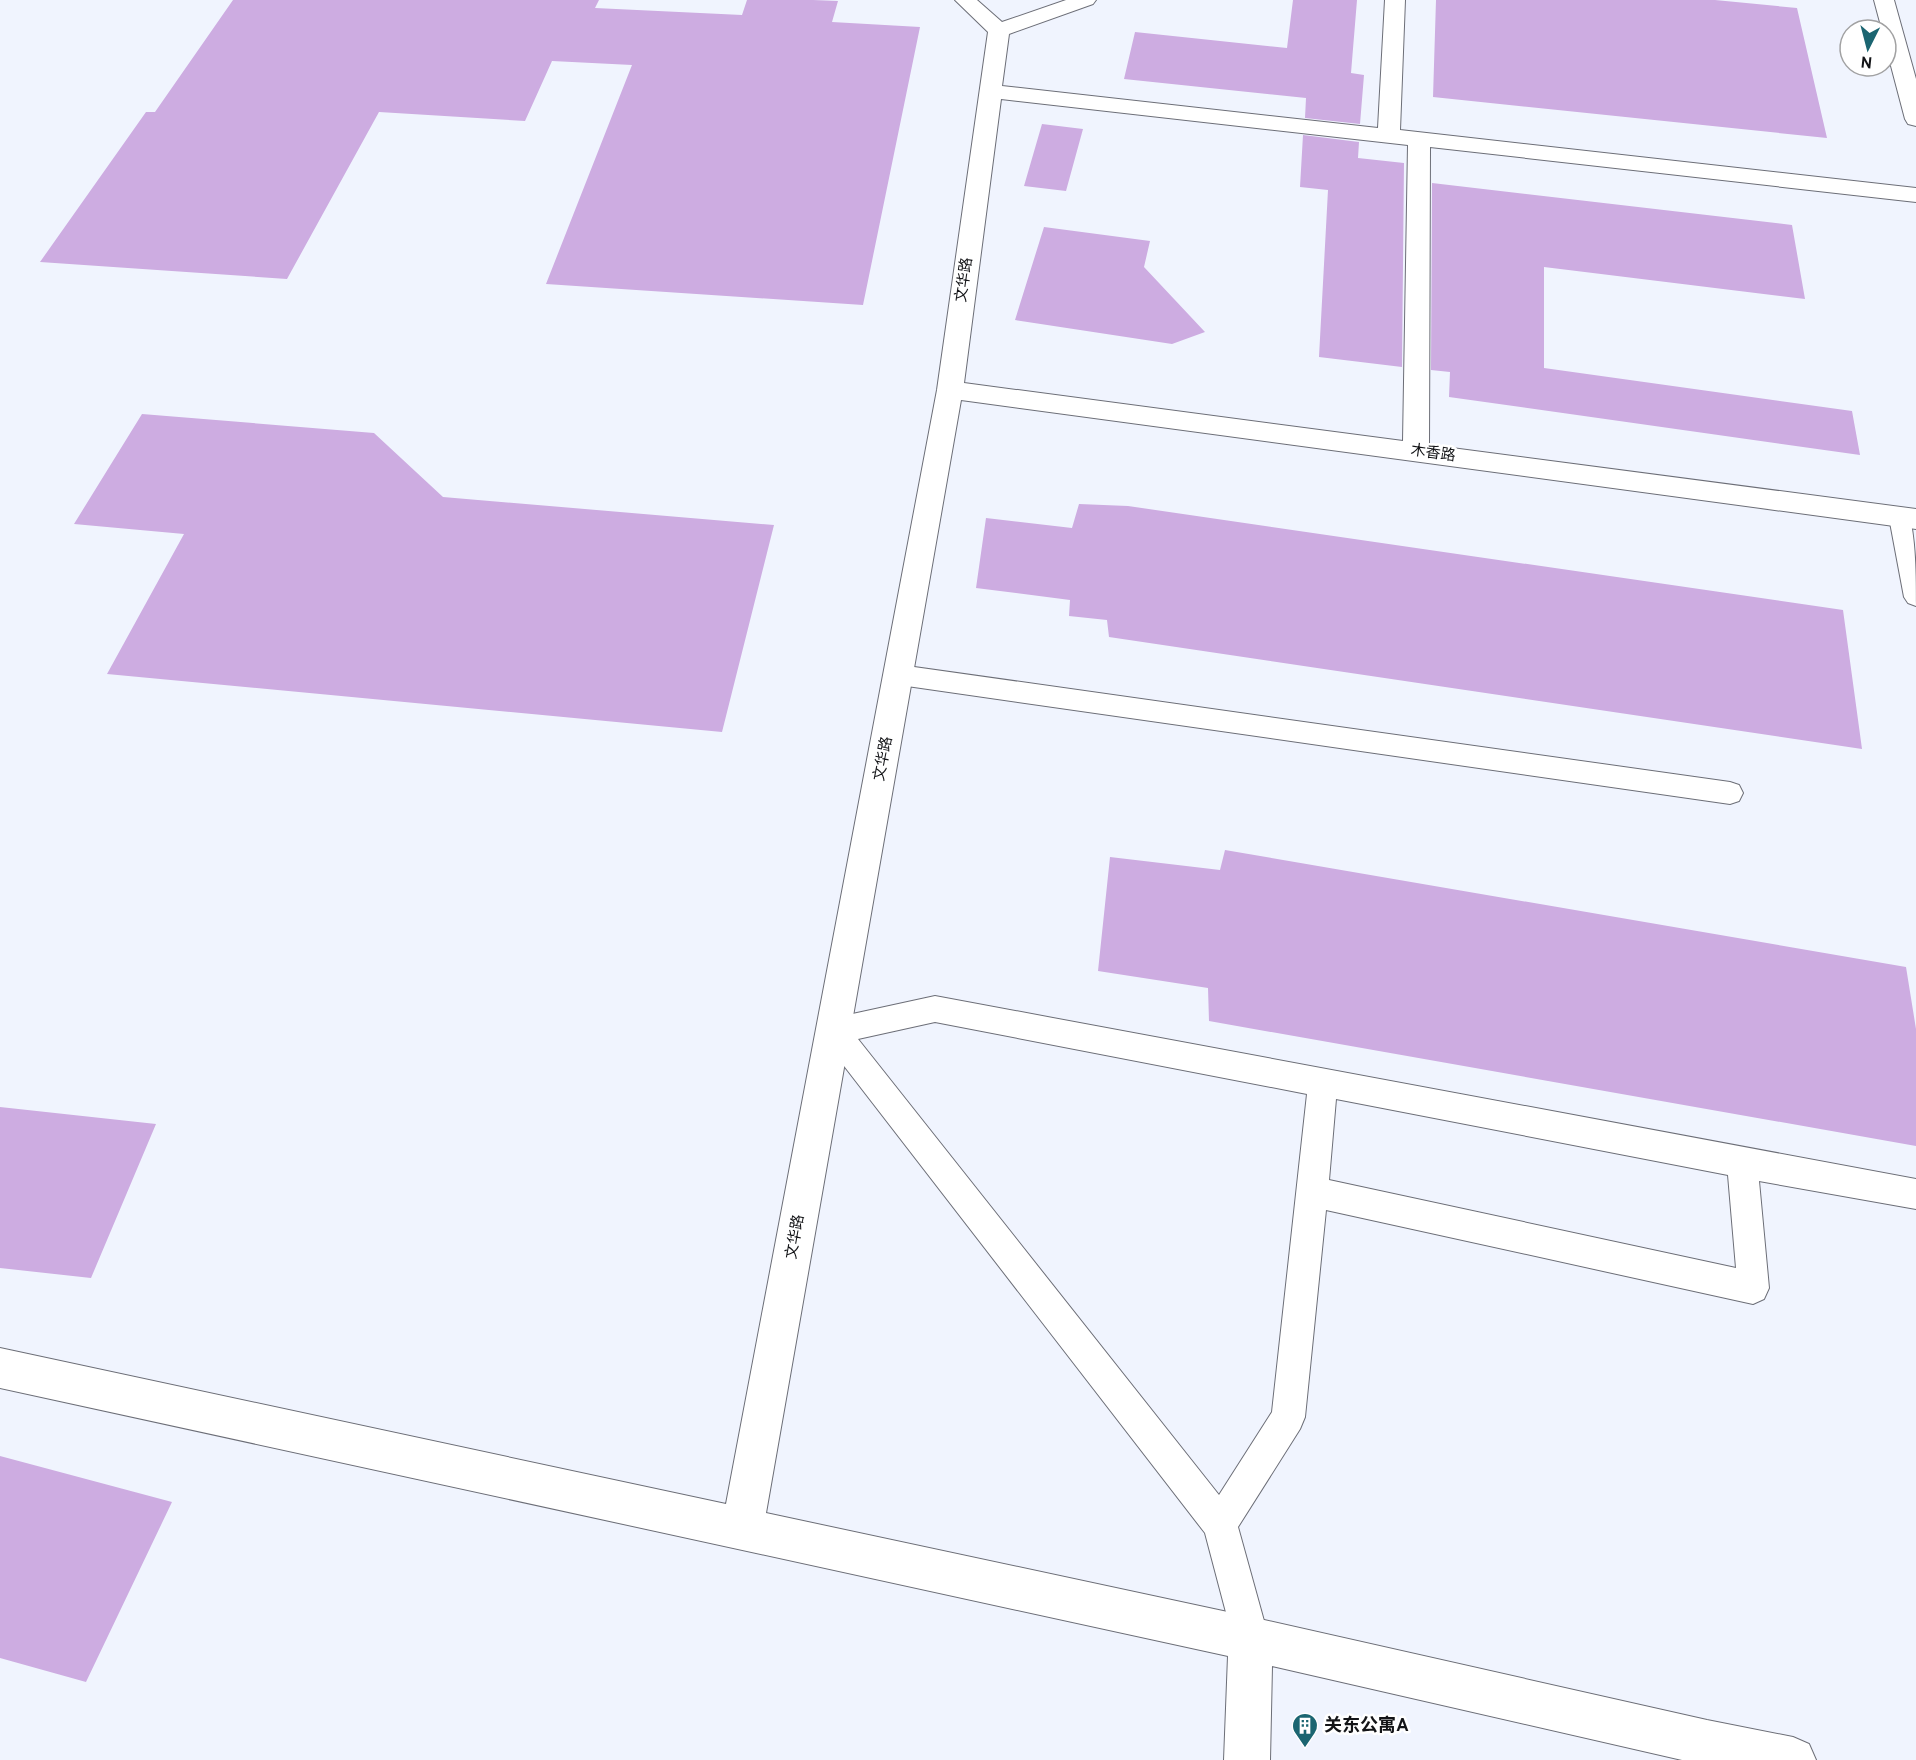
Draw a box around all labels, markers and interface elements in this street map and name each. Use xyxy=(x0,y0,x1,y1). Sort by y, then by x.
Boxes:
north arrow xyxy=(1838,18,1898,78)
text: N xyxy=(1860,50,1873,71)
street label: 文华路 xyxy=(951,256,978,304)
street label: 木香路 xyxy=(1409,441,1457,467)
street label: 文华路 xyxy=(869,735,898,783)
street label: 文华路 xyxy=(782,1213,809,1261)
building icon: 关东公寓A xyxy=(1290,1711,1320,1749)
place label: 关东公寓A xyxy=(1324,1715,1409,1738)

